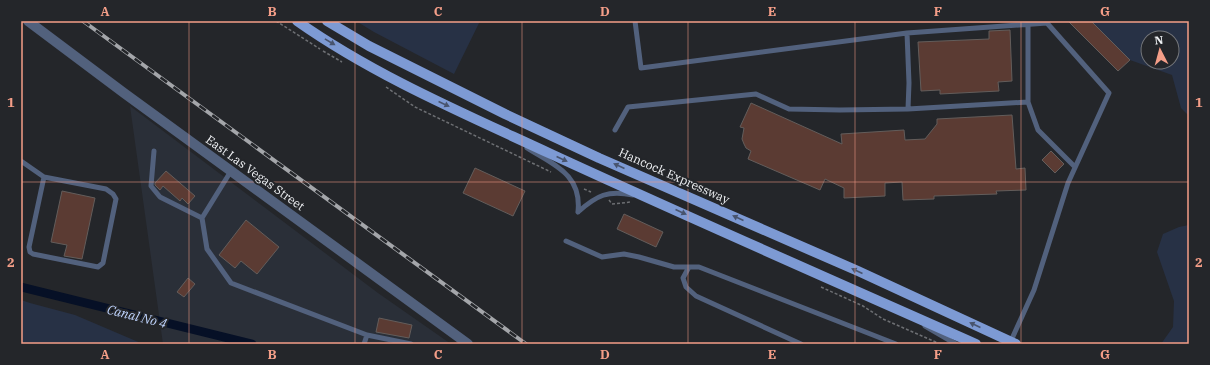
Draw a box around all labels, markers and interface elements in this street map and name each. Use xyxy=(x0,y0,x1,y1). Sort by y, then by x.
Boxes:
text: A xyxy=(100,3,110,20)
text: B xyxy=(267,3,277,20)
text: C xyxy=(434,3,443,20)
text: D xyxy=(600,3,610,20)
text: E xyxy=(768,3,776,20)
text: F xyxy=(934,3,942,20)
text: G xyxy=(1100,3,1110,20)
north arrow xyxy=(1140,30,1180,70)
text: N xyxy=(1154,33,1164,47)
one-way arrow xyxy=(324,38,336,45)
text: 1 xyxy=(7,94,15,111)
text: 1 xyxy=(1195,94,1203,111)
one-way arrow xyxy=(439,101,450,107)
street label: East Las Vegas Street xyxy=(203,132,308,213)
street label: Hancock Expressway xyxy=(616,144,733,207)
one-way arrow xyxy=(556,156,568,162)
one-way arrow xyxy=(613,163,624,169)
one-way arrow xyxy=(675,210,687,216)
one-way arrow xyxy=(731,215,743,221)
text: 2 xyxy=(7,254,15,271)
text: 2 xyxy=(1195,254,1203,271)
one-way arrow xyxy=(851,268,862,274)
water label: Canal No 4 xyxy=(105,301,169,332)
one-way arrow xyxy=(969,322,981,328)
text: A xyxy=(100,346,110,363)
text: B xyxy=(267,346,277,363)
text: C xyxy=(434,346,443,363)
text: D xyxy=(600,346,610,363)
text: E xyxy=(768,346,776,363)
text: F xyxy=(934,346,942,363)
text: G xyxy=(1100,346,1110,363)

